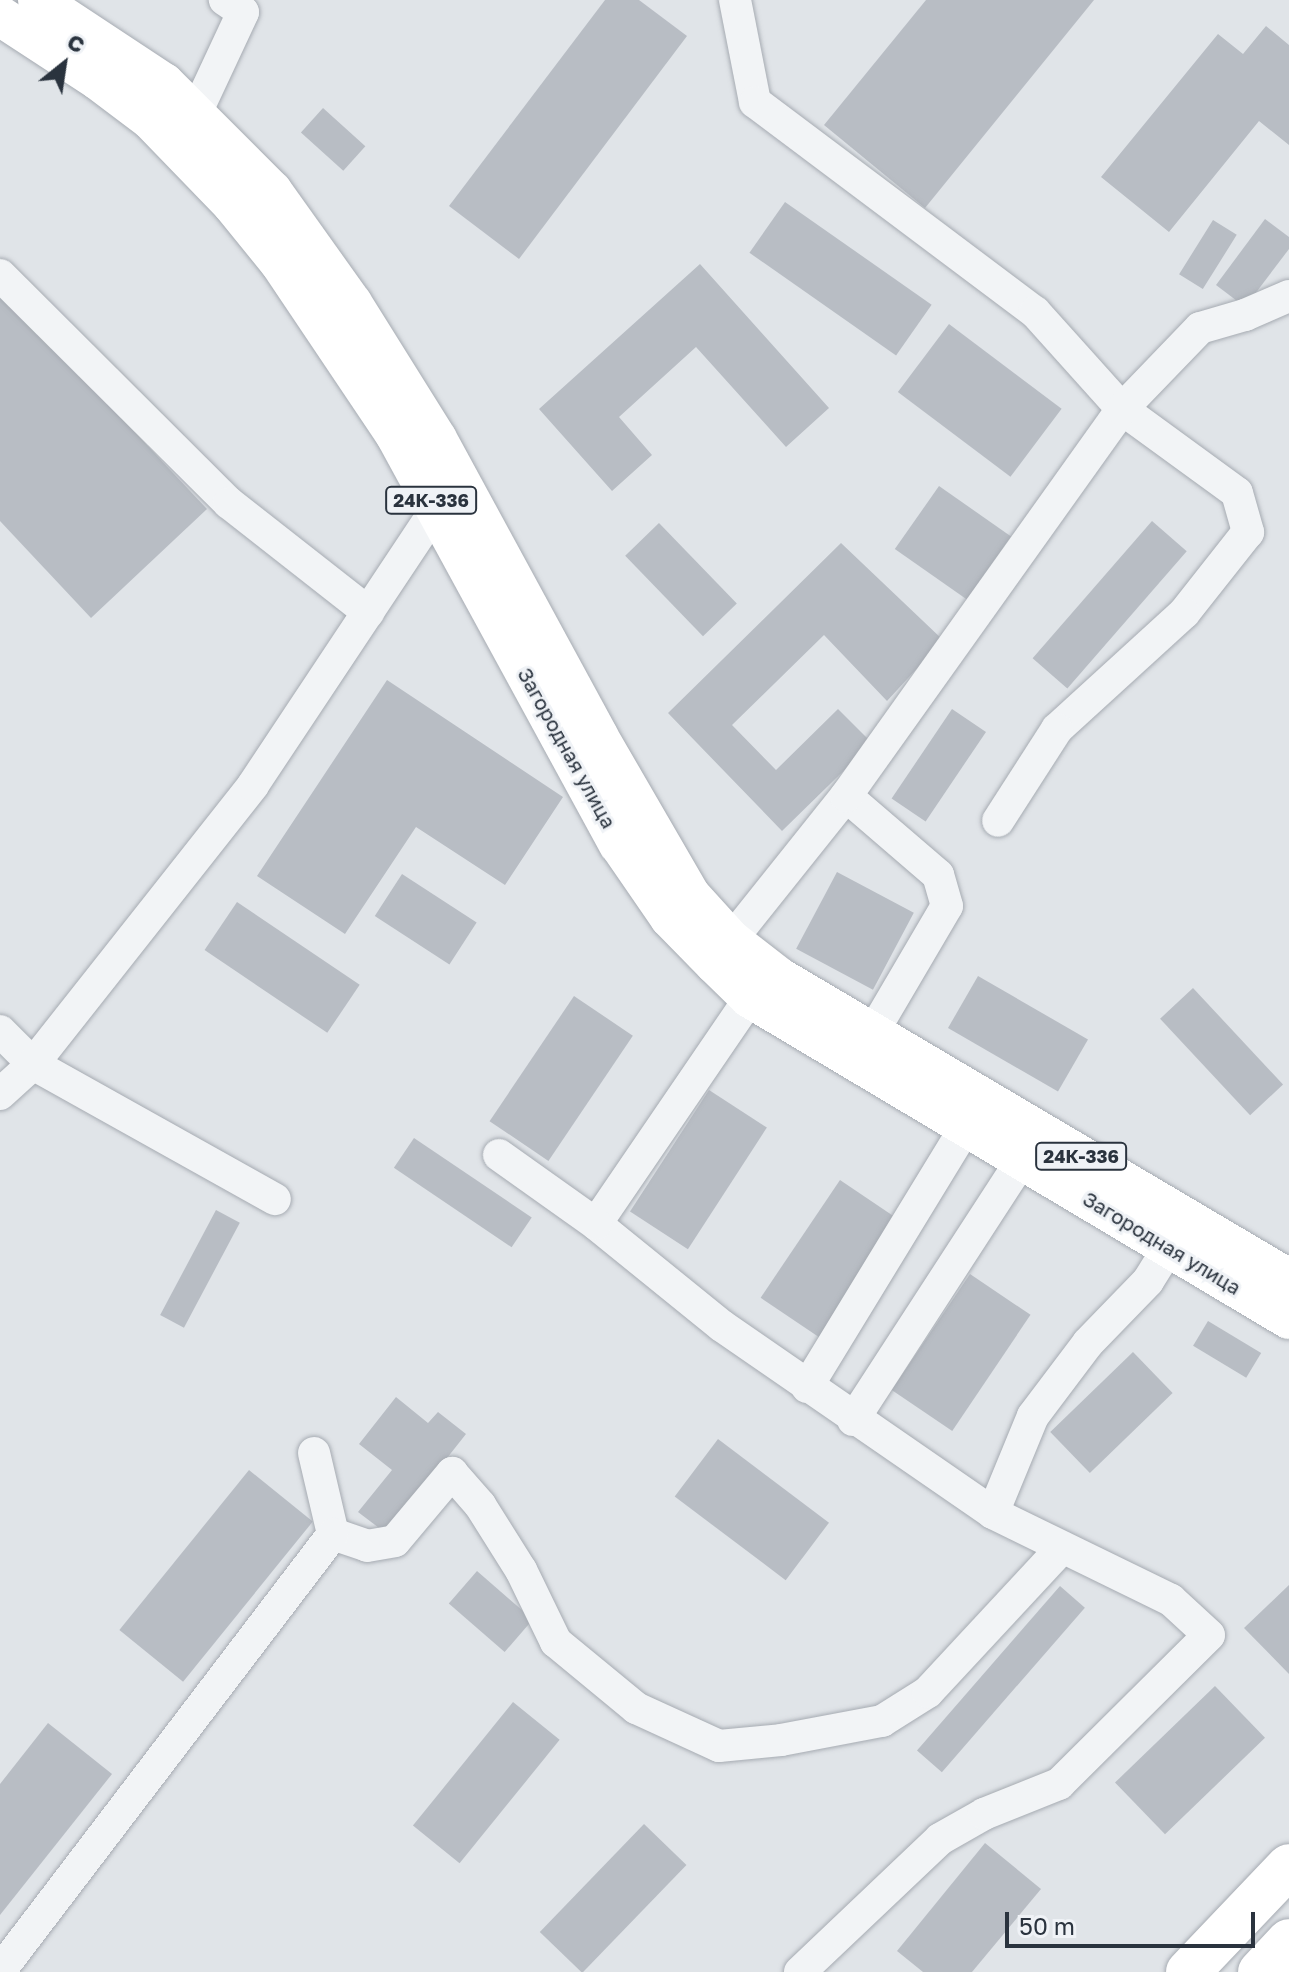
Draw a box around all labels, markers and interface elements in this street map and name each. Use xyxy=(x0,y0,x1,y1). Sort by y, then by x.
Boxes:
north arrow xyxy=(24,24,104,104)
text: С xyxy=(63,27,90,58)
road number: 24К-336 xyxy=(385,486,477,514)
street label: Загородная улица xyxy=(513,664,621,832)
road number: 24К-336 xyxy=(1035,1142,1127,1170)
street label: Загородная улица xyxy=(1079,1186,1245,1300)
scale bar xyxy=(1009,1896,1259,1946)
text: 50 m xyxy=(1019,1911,1075,1940)

